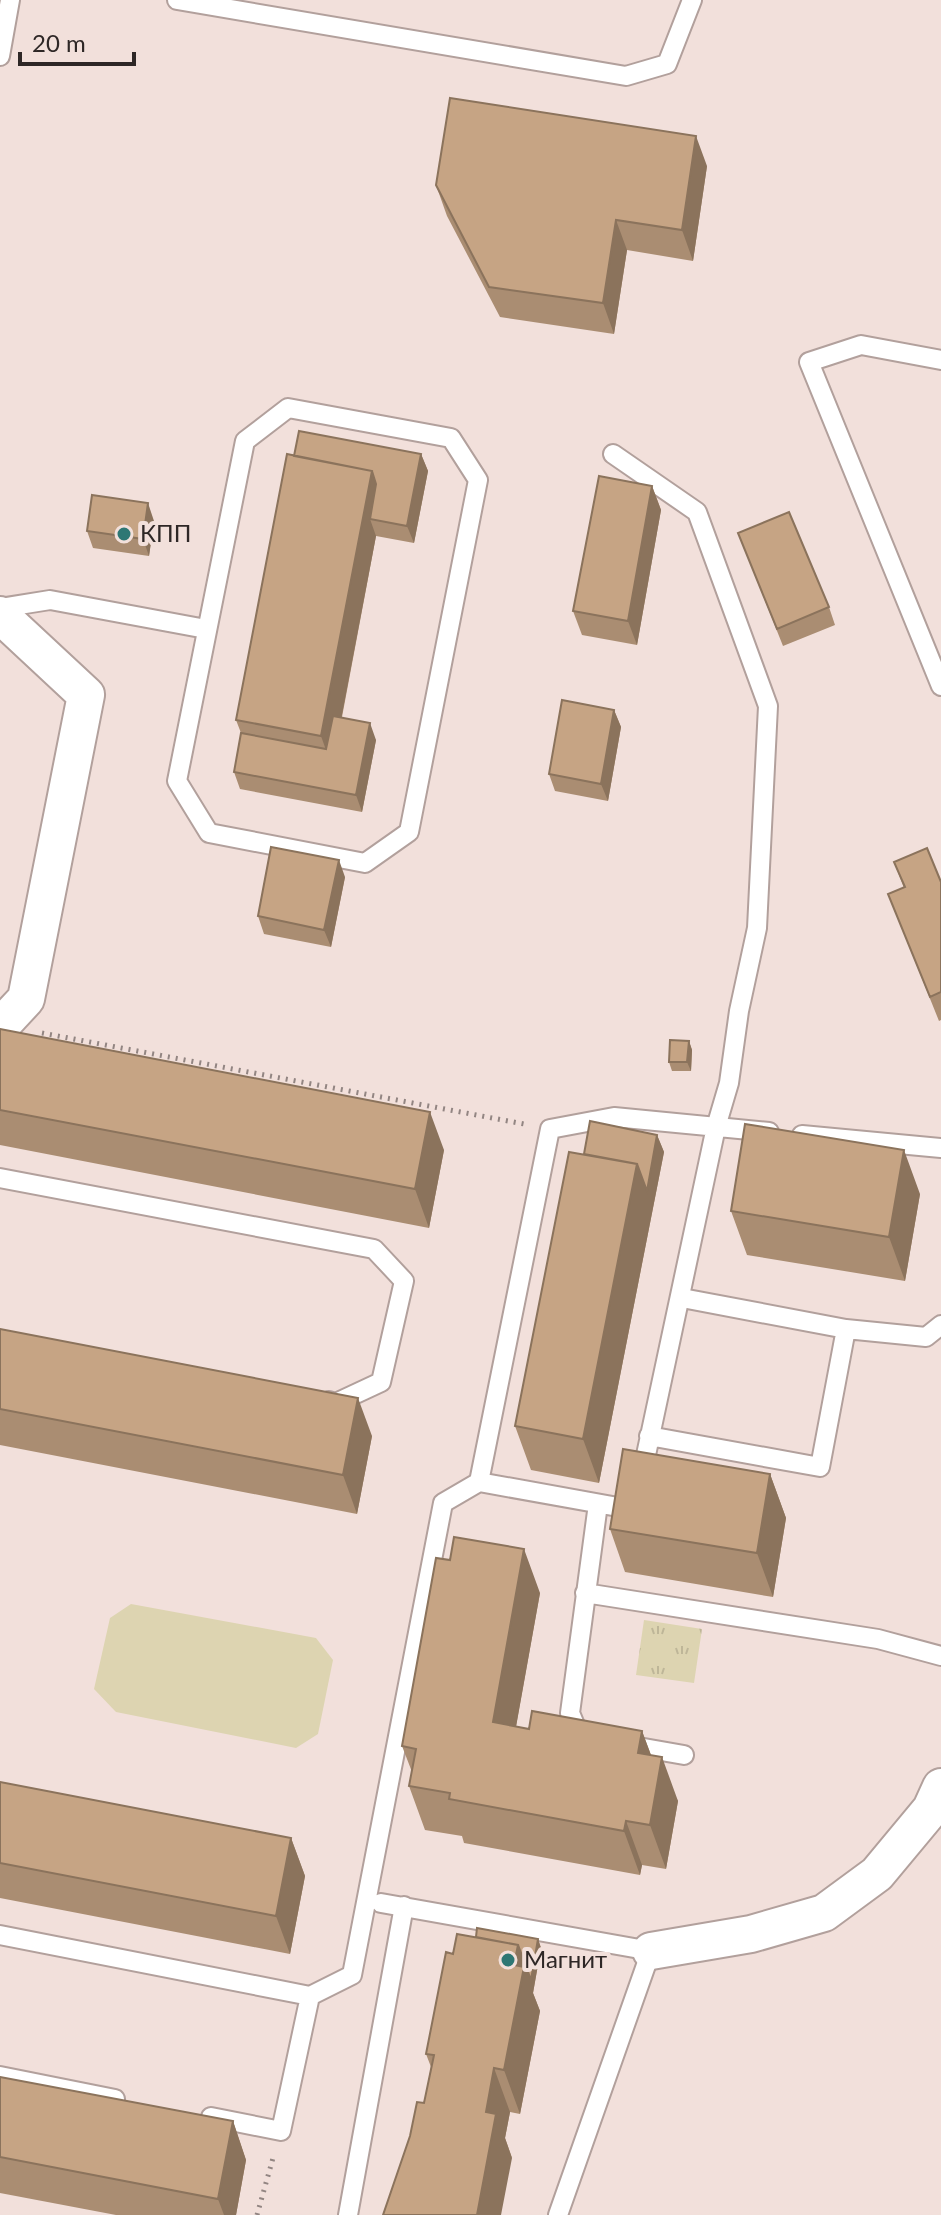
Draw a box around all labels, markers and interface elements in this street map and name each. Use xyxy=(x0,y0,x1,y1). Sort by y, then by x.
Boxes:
scale bar xyxy=(20,16,134,66)
text: 20 m xyxy=(32,28,86,57)
place label: КПП xyxy=(140,518,191,547)
marker: КПП xyxy=(115,525,133,543)
place label: Магнит xyxy=(524,1944,607,1973)
marker: Магнит xyxy=(499,1951,517,1969)

